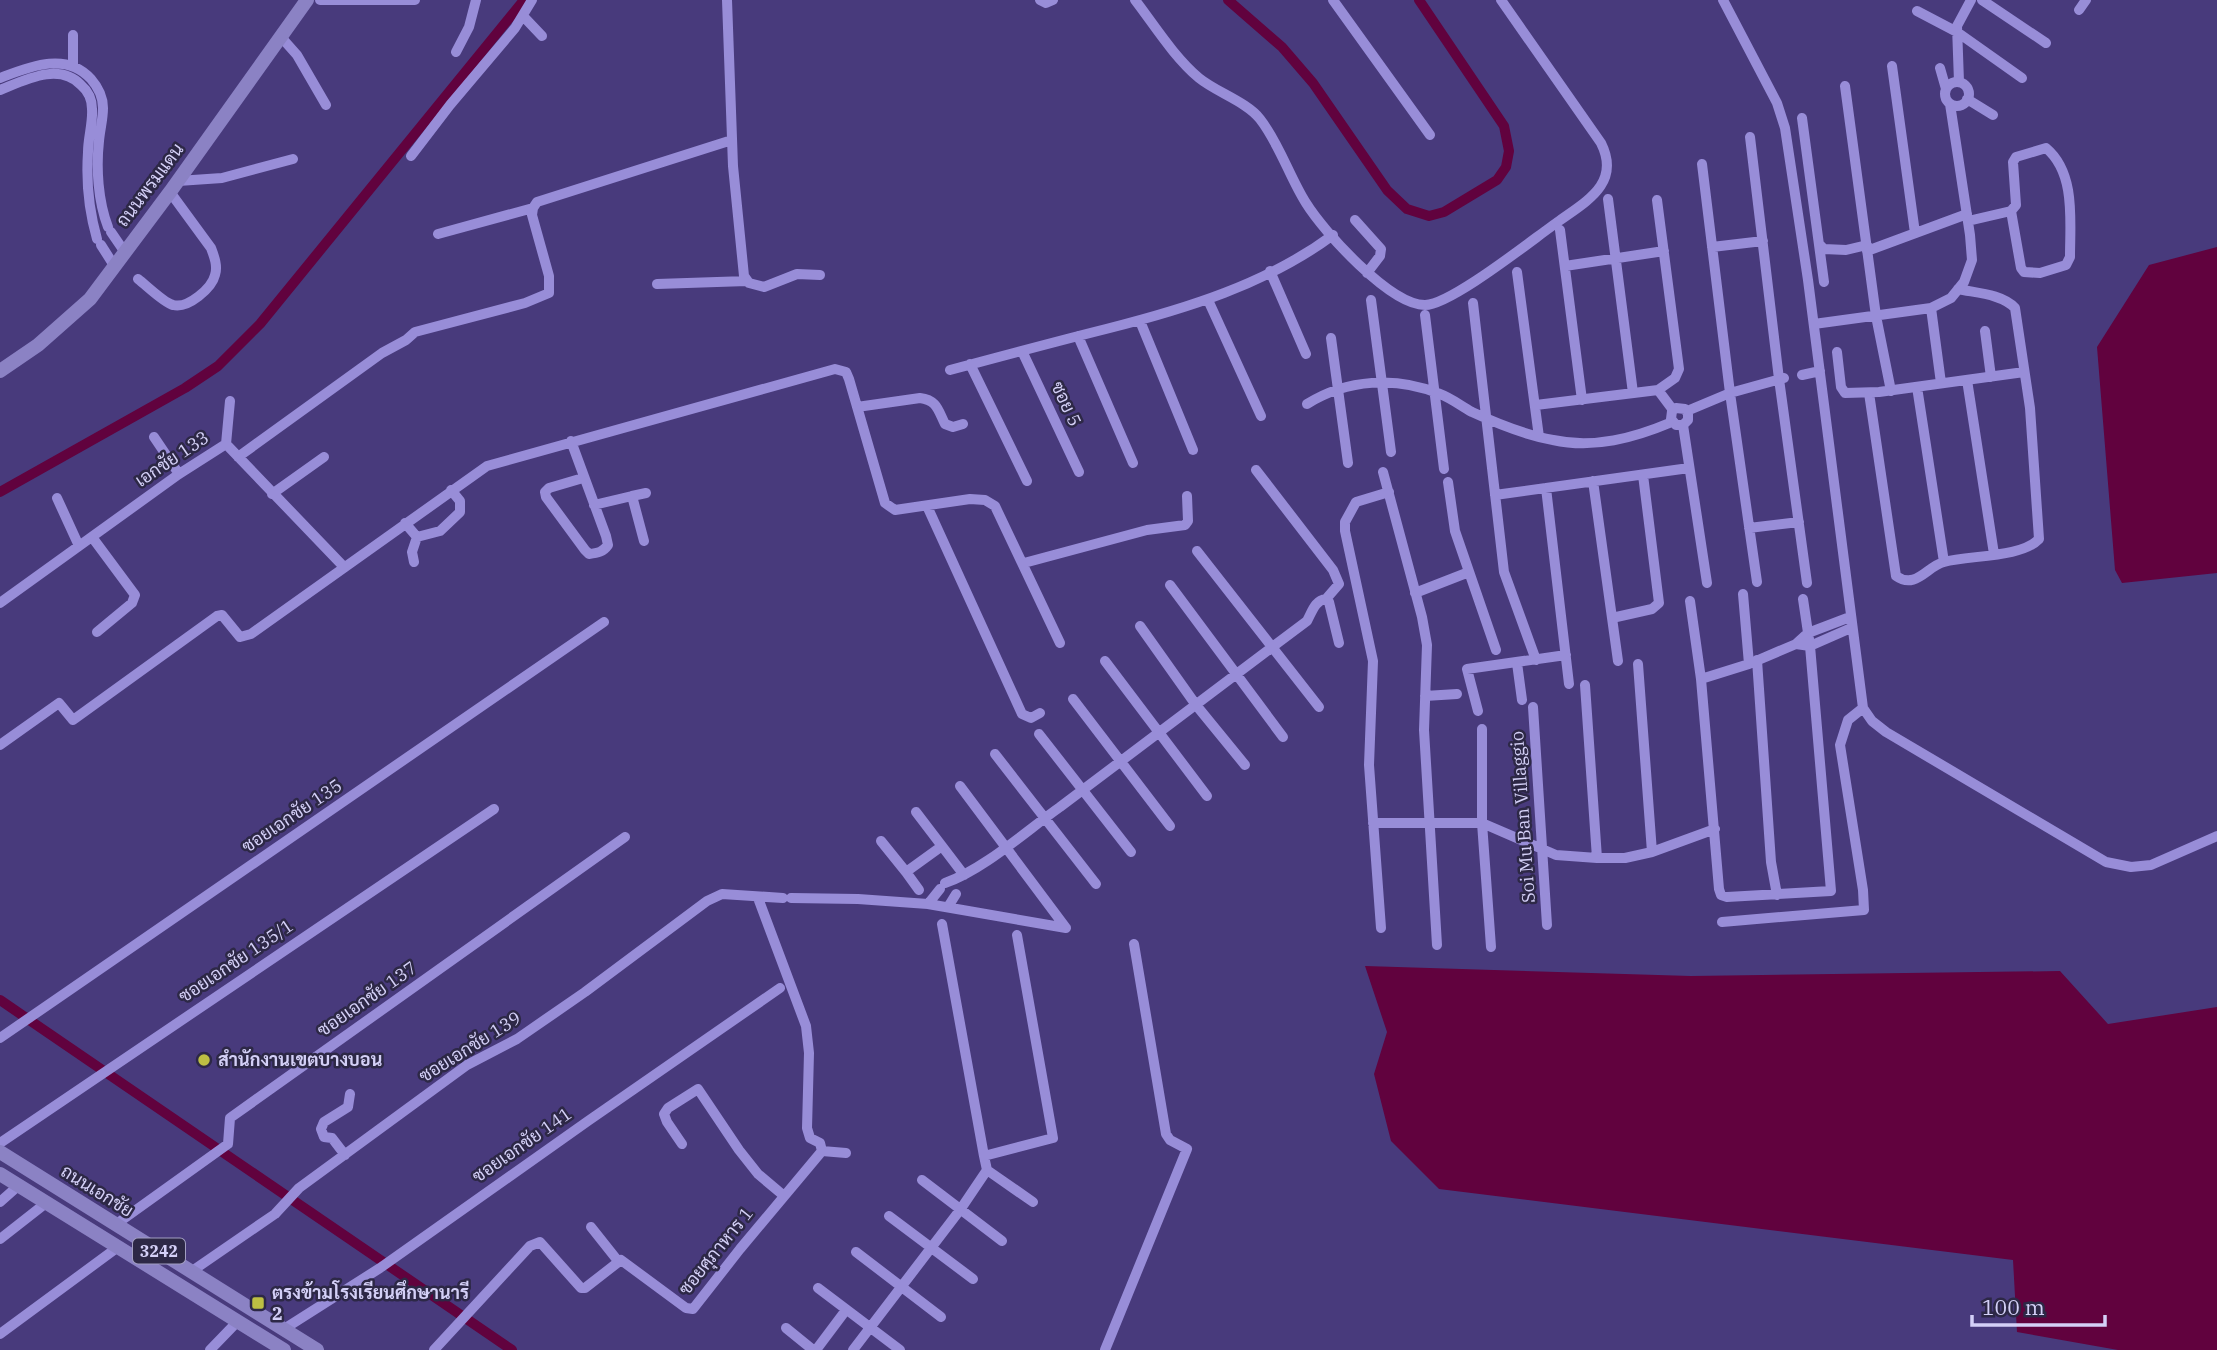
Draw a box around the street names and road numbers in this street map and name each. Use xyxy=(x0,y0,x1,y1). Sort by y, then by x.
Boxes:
street label: ถนนพรมแดน xyxy=(111,138,188,231)
street label: ซอย 5 xyxy=(1046,378,1087,430)
street label: เอกชัย 133 xyxy=(130,425,213,492)
street label: Soi Mu Ban Villaggio xyxy=(1505,730,1540,904)
street label: ซอยเอกชัย 135 xyxy=(237,774,346,858)
street label: ซอยเอกชัย 135/1 xyxy=(174,914,298,1007)
street label: ซอยเอกชัย 137 xyxy=(313,956,421,1041)
street label: ซอยเอกชัย 139 xyxy=(414,1006,525,1087)
street label: ซอยเอกชัย 141 xyxy=(468,1102,576,1187)
street label: ถนนเอกชัย xyxy=(57,1159,138,1222)
street label: ซอยศุภาหาร 1 xyxy=(673,1202,759,1300)
road number: 3242 xyxy=(133,1238,185,1264)

